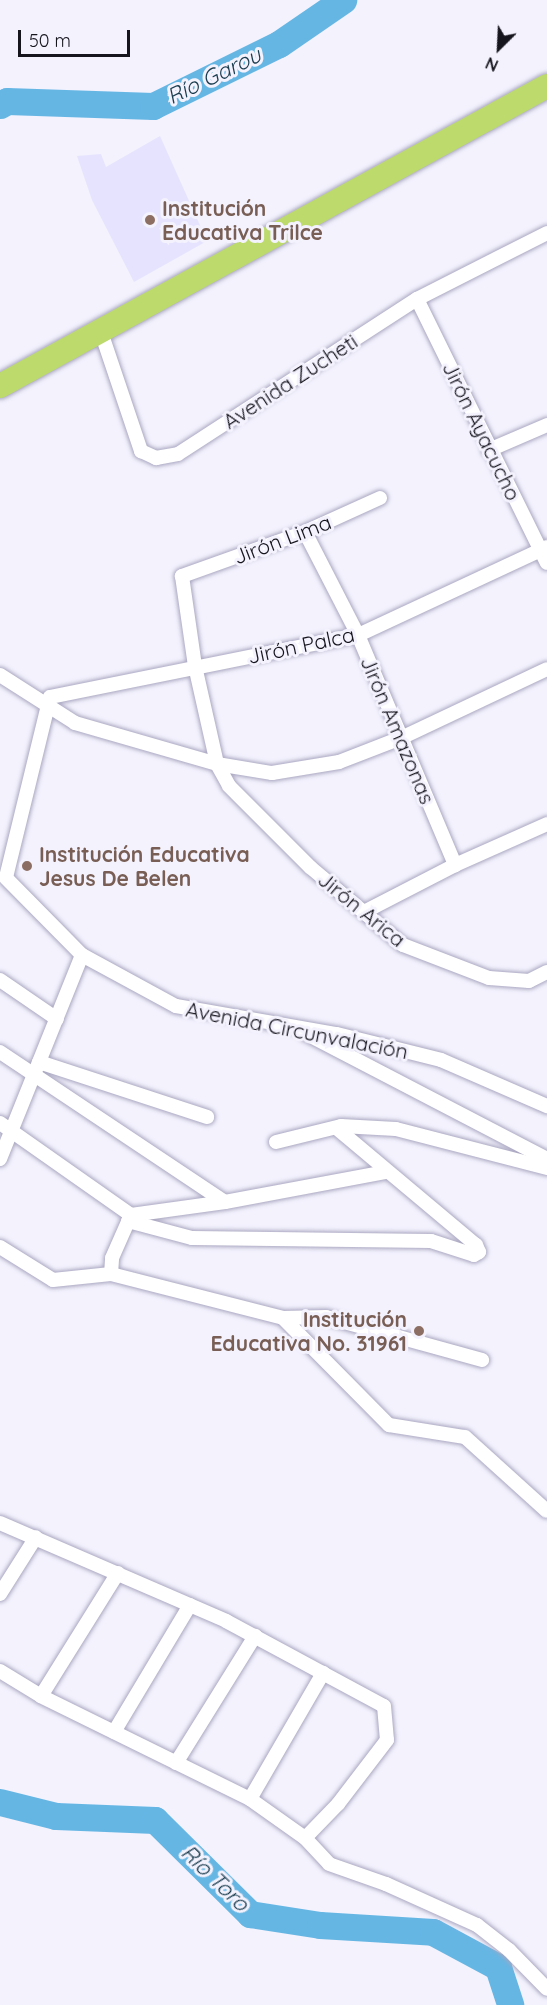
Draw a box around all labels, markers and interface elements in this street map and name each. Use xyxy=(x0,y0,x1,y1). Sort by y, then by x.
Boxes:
scale bar xyxy=(21,18,134,56)
north arrow xyxy=(469,18,529,78)
text: 50 m xyxy=(29,29,71,52)
water label: Río Garou xyxy=(163,42,265,110)
text: N xyxy=(482,53,501,76)
place label: Institución Educativa Trilce xyxy=(162,195,323,245)
marker: Institución Educativa Trilce xyxy=(143,213,157,227)
street label: Avenida Zucheti xyxy=(218,328,362,434)
street label: Jirón Ayacucho xyxy=(438,358,526,504)
street label: Jirón Lima xyxy=(230,509,334,569)
street label: Jirón Palca xyxy=(245,621,357,669)
street label: Jirón Amazonas xyxy=(356,652,440,808)
place label: Institución Educativa Jesus De Belen xyxy=(39,841,250,891)
marker: Institución Educativa Jesus De Belen xyxy=(20,859,34,873)
street label: Jirón Arica xyxy=(313,866,411,952)
street label: Avenida Circunvalación xyxy=(184,996,410,1064)
place label: Institución Educativa No. 31961 xyxy=(210,1306,407,1356)
marker: Institución Educativa No. 31961 xyxy=(412,1324,426,1338)
water label: Río Toro xyxy=(176,1839,254,1917)

